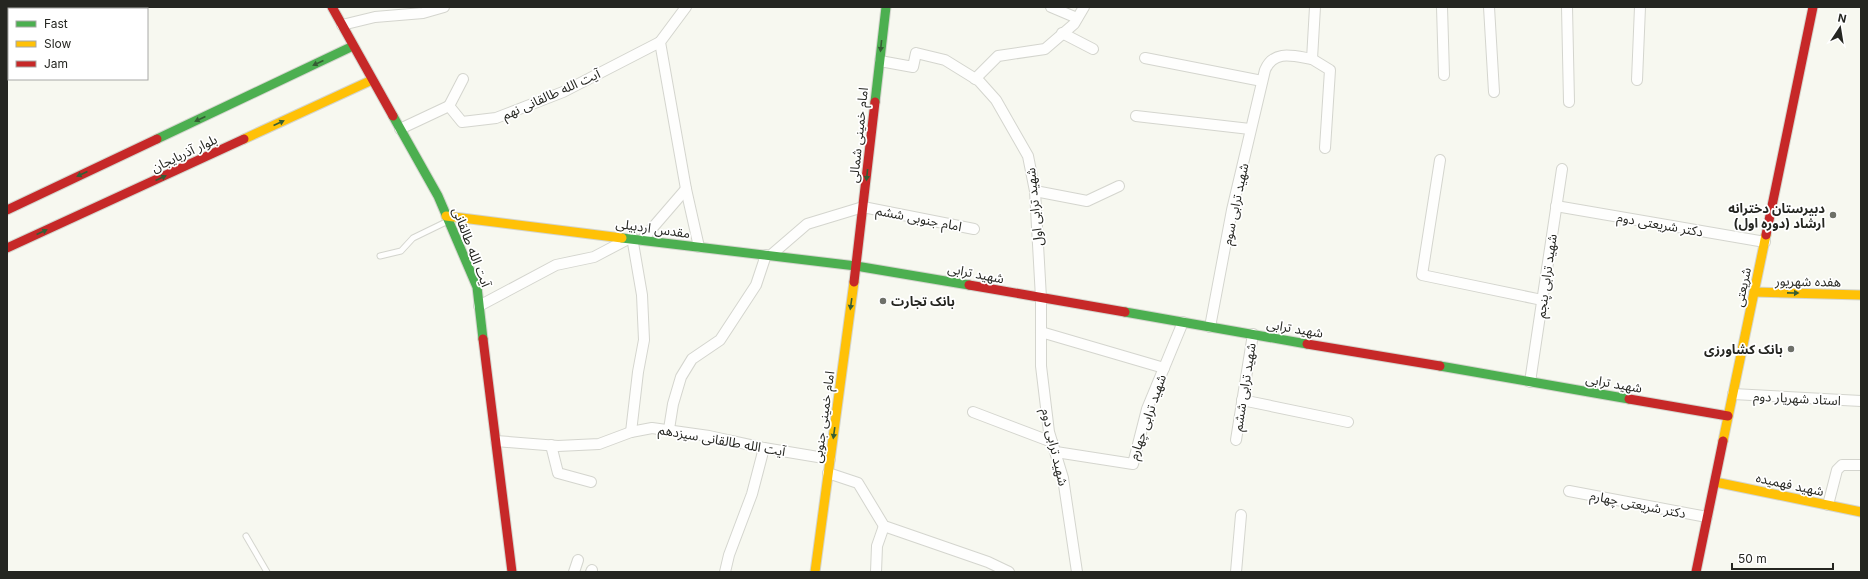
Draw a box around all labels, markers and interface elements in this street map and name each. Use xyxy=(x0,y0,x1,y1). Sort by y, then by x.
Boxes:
legend xyxy=(8,8,148,80)
north arrow xyxy=(1820,8,1860,48)
text: N xyxy=(1837,10,1848,26)
text: Fast xyxy=(44,16,68,31)
text: Slow xyxy=(44,36,72,51)
one-way arrow xyxy=(878,40,885,52)
text: Jam xyxy=(44,56,68,71)
one-way arrow xyxy=(312,60,323,66)
street label: آیت الله طالقانی نهم xyxy=(500,65,605,125)
street label: امام خمینی شمالی xyxy=(845,87,873,184)
one-way arrow xyxy=(194,116,206,122)
one-way arrow xyxy=(273,120,285,126)
street label: بلوار آذربایجان xyxy=(149,131,220,176)
street label: شهید ترابی سوم xyxy=(1219,162,1253,247)
street label: شهید ترابی اول xyxy=(1022,167,1047,247)
one-way arrow xyxy=(864,169,870,181)
one-way arrow xyxy=(77,171,88,177)
one-way arrow xyxy=(155,175,166,181)
place label: دبیرستان دخترانه ارشاد (دوره اول) xyxy=(1728,200,1825,231)
street label: امام جنوبی ششم xyxy=(874,202,963,237)
street label: آیت الله طالقانی xyxy=(448,205,495,291)
street label: دکتر شریعتی دوم xyxy=(1615,209,1704,241)
marker: دبیرستان دخترانه ارشاد (دوره اول) xyxy=(1828,210,1838,220)
street label: مقدس اردبیلی xyxy=(615,215,691,242)
one-way arrow xyxy=(37,229,48,235)
street label: شهید ترابی پنجم xyxy=(1532,233,1563,319)
street label: شهید ترابی xyxy=(946,260,1006,287)
street label: شریعتی xyxy=(1730,266,1755,308)
street label: هفده شهریور xyxy=(1774,272,1841,291)
one-way arrow xyxy=(1787,290,1800,296)
place label: بانک تجارت xyxy=(891,293,955,309)
marker: بانک تجارت xyxy=(878,296,888,306)
one-way arrow xyxy=(848,298,854,311)
street label: شهید ترابی xyxy=(1265,315,1324,342)
place label: بانک کشاورزی xyxy=(1704,341,1783,357)
street label: شهید ترابی ششم xyxy=(1229,342,1262,433)
marker: بانک کشاورزی xyxy=(1786,344,1796,354)
street label: امام خمینی جنوبی xyxy=(809,370,839,464)
street label: شهید ترابی xyxy=(1584,370,1643,397)
street label: شهید ترابی چهارم xyxy=(1125,372,1171,462)
street label: استاد شهریار دوم xyxy=(1753,388,1841,410)
street label: شهید ترابی دوم xyxy=(1036,407,1072,488)
street label: آیت الله طالقانی سیزدهم xyxy=(657,421,788,462)
one-way arrow xyxy=(831,427,837,439)
street label: شهید فهمیده xyxy=(1754,469,1825,500)
street label: دکتر شریعتی چهارم xyxy=(1588,487,1687,523)
scale bar xyxy=(1732,545,1833,571)
text: 50 m xyxy=(1738,551,1767,566)

